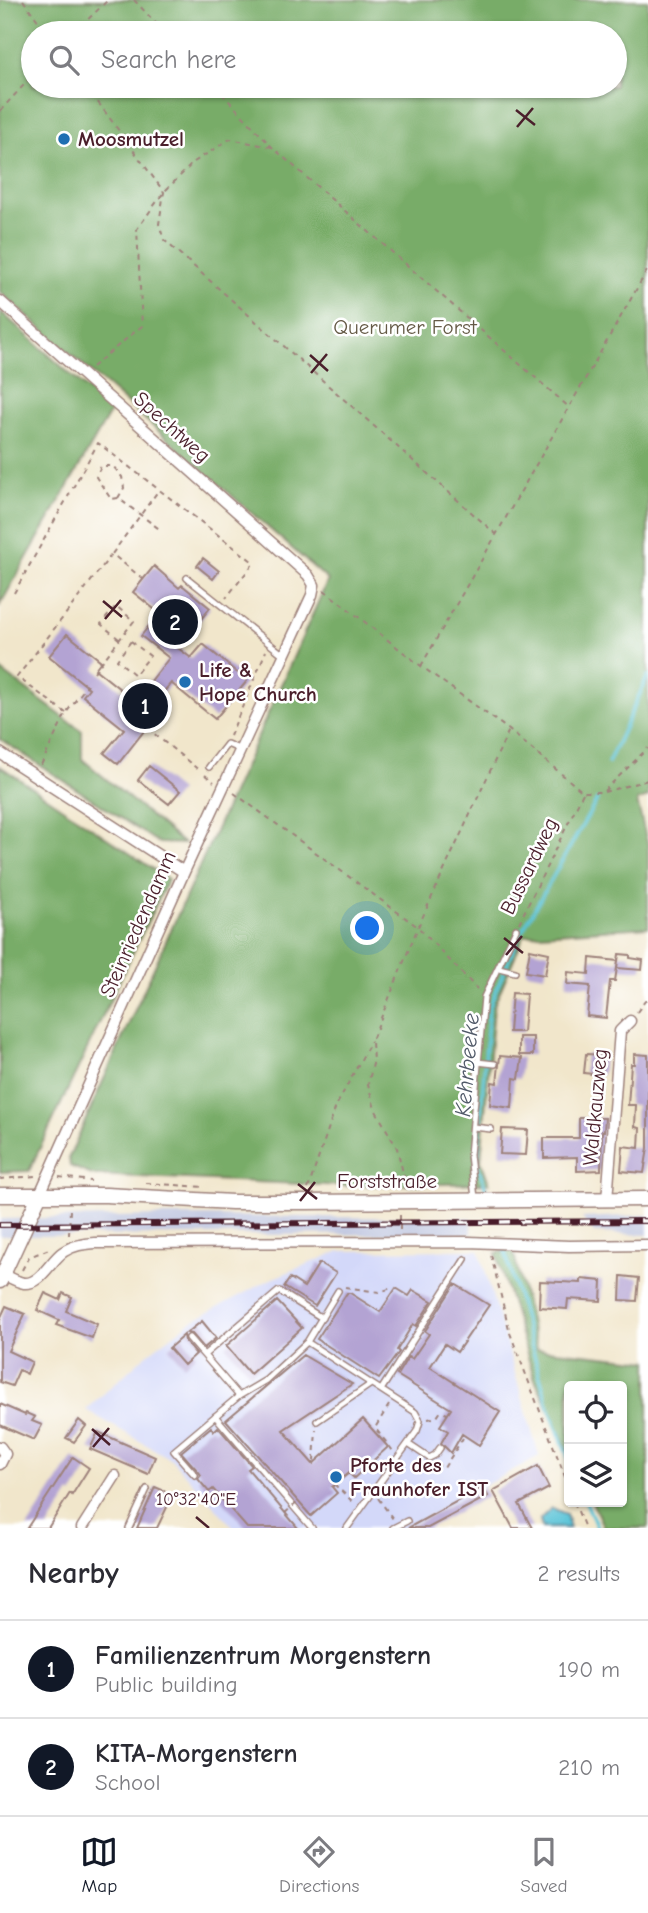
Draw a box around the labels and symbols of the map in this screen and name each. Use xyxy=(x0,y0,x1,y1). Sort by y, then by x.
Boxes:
place label: Moosmutzel xyxy=(78,127,184,151)
marker: Moosmutzel xyxy=(56,131,72,147)
park label: Querumer Forst xyxy=(333,315,478,339)
street label: Spechtweg xyxy=(129,386,215,468)
pin: 2 xyxy=(152,596,198,648)
place label: Life & Hope Church xyxy=(199,658,317,706)
marker: Life & Hope Church xyxy=(177,674,193,690)
pin: 1 xyxy=(122,680,168,732)
street label: Bussardweg xyxy=(495,814,563,918)
street label: Steinriedendamm xyxy=(95,847,181,1001)
your location xyxy=(350,911,384,945)
water label: Kehrbeeke xyxy=(449,1012,485,1118)
street label: Waldkauzweg xyxy=(578,1047,612,1167)
street label: Forststraße xyxy=(337,1169,437,1193)
place label: Pforte des Fraunhofer IST xyxy=(350,1453,488,1501)
marker: Pforte des Fraunhofer IST xyxy=(328,1469,344,1485)
text: 10°32'40"E xyxy=(156,1489,236,1510)

